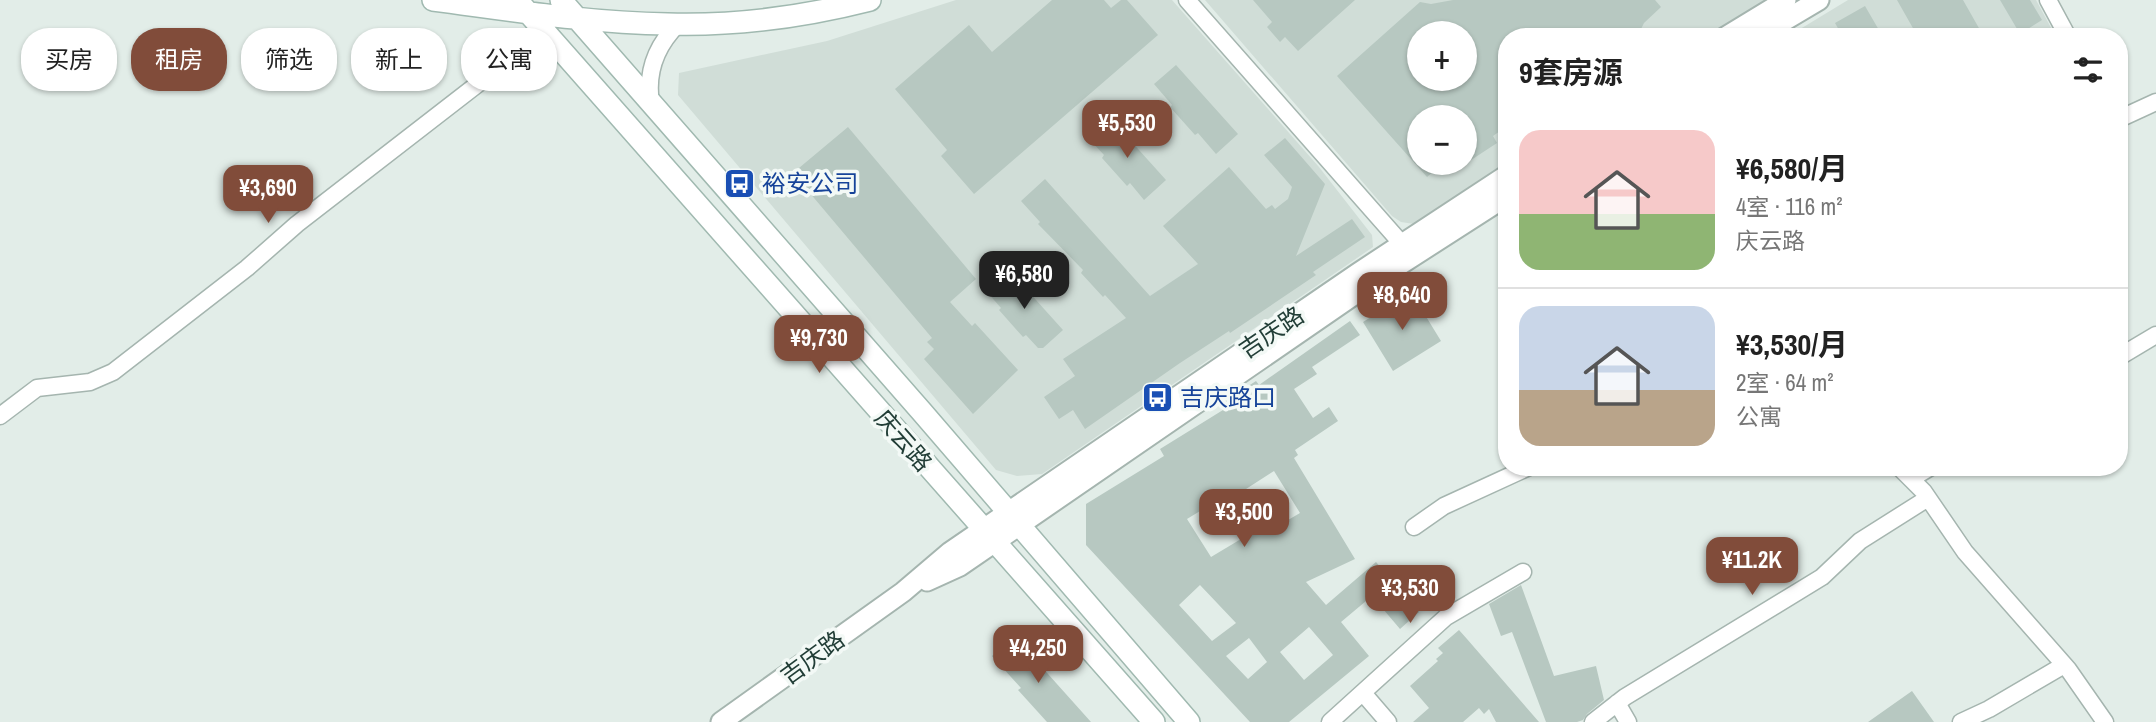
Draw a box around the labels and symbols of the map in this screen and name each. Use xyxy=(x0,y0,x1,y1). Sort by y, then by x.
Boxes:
pin: ¥5,530 xyxy=(1070,100,1184,160)
pin: ¥3,690 xyxy=(211,166,325,225)
bus stop icon: 裕安公司 xyxy=(722,166,756,200)
place label: 裕安公司 xyxy=(762,167,858,199)
pin: ¥6,580 xyxy=(967,252,1081,311)
pin: ¥8,640 xyxy=(1345,272,1459,332)
street label: 吉庆路 xyxy=(1232,299,1310,365)
pin: ¥9,730 xyxy=(762,316,876,375)
bus stop icon: 吉庆路口 xyxy=(1140,380,1174,414)
place label: 吉庆路口 xyxy=(1180,381,1276,413)
street label: 庆云路 xyxy=(868,402,940,478)
pin: ¥3,500 xyxy=(1187,490,1301,549)
pin: ¥11.2K xyxy=(1695,538,1809,597)
pin: ¥3,530 xyxy=(1353,566,1467,625)
street label: 吉庆路 xyxy=(773,623,851,691)
pin: ¥4,250 xyxy=(981,626,1095,685)

